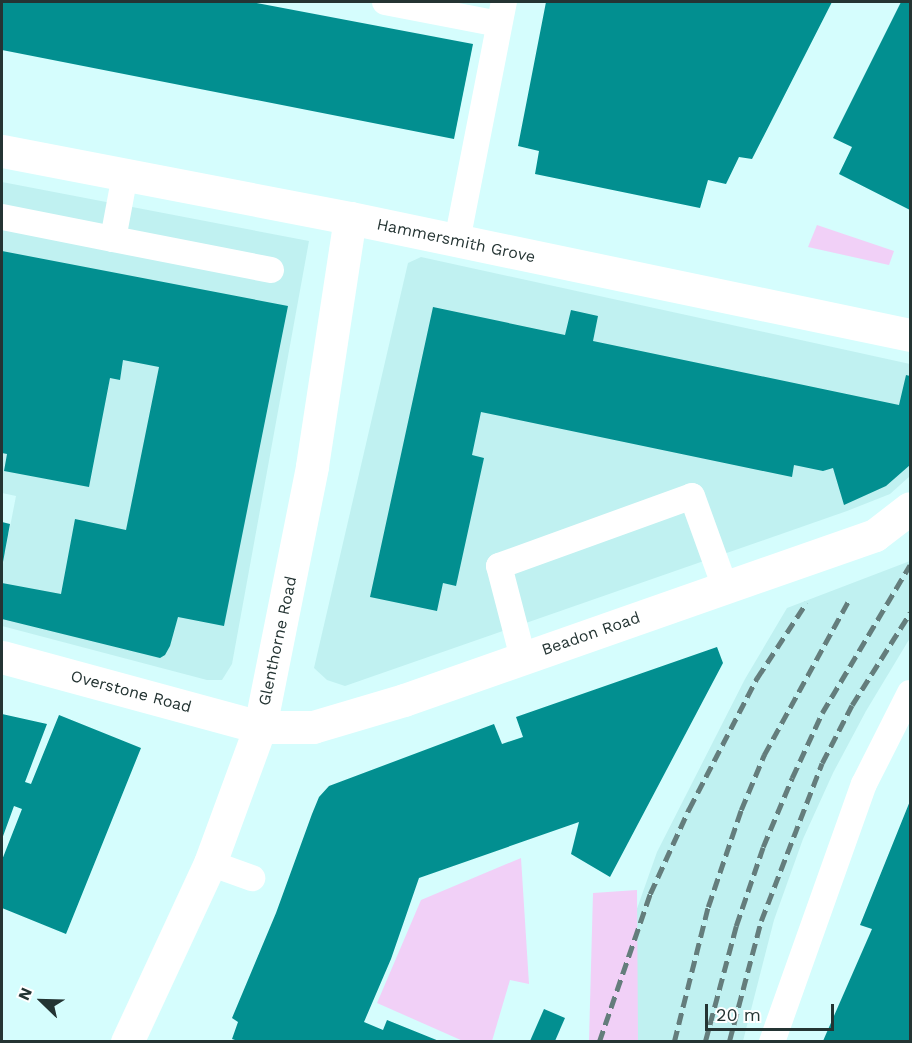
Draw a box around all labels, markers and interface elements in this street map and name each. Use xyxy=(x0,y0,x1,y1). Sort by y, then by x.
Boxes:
street label: Hammersmith Grove xyxy=(375,215,537,267)
street label: Glenthorne Road xyxy=(255,575,301,707)
street label: Beadon Road xyxy=(539,608,643,660)
street label: Overstone Road xyxy=(69,667,193,717)
north arrow xyxy=(12,971,72,1031)
text: N xyxy=(14,985,36,1003)
scale bar xyxy=(708,992,837,1030)
text: 20 m xyxy=(716,1004,761,1025)

